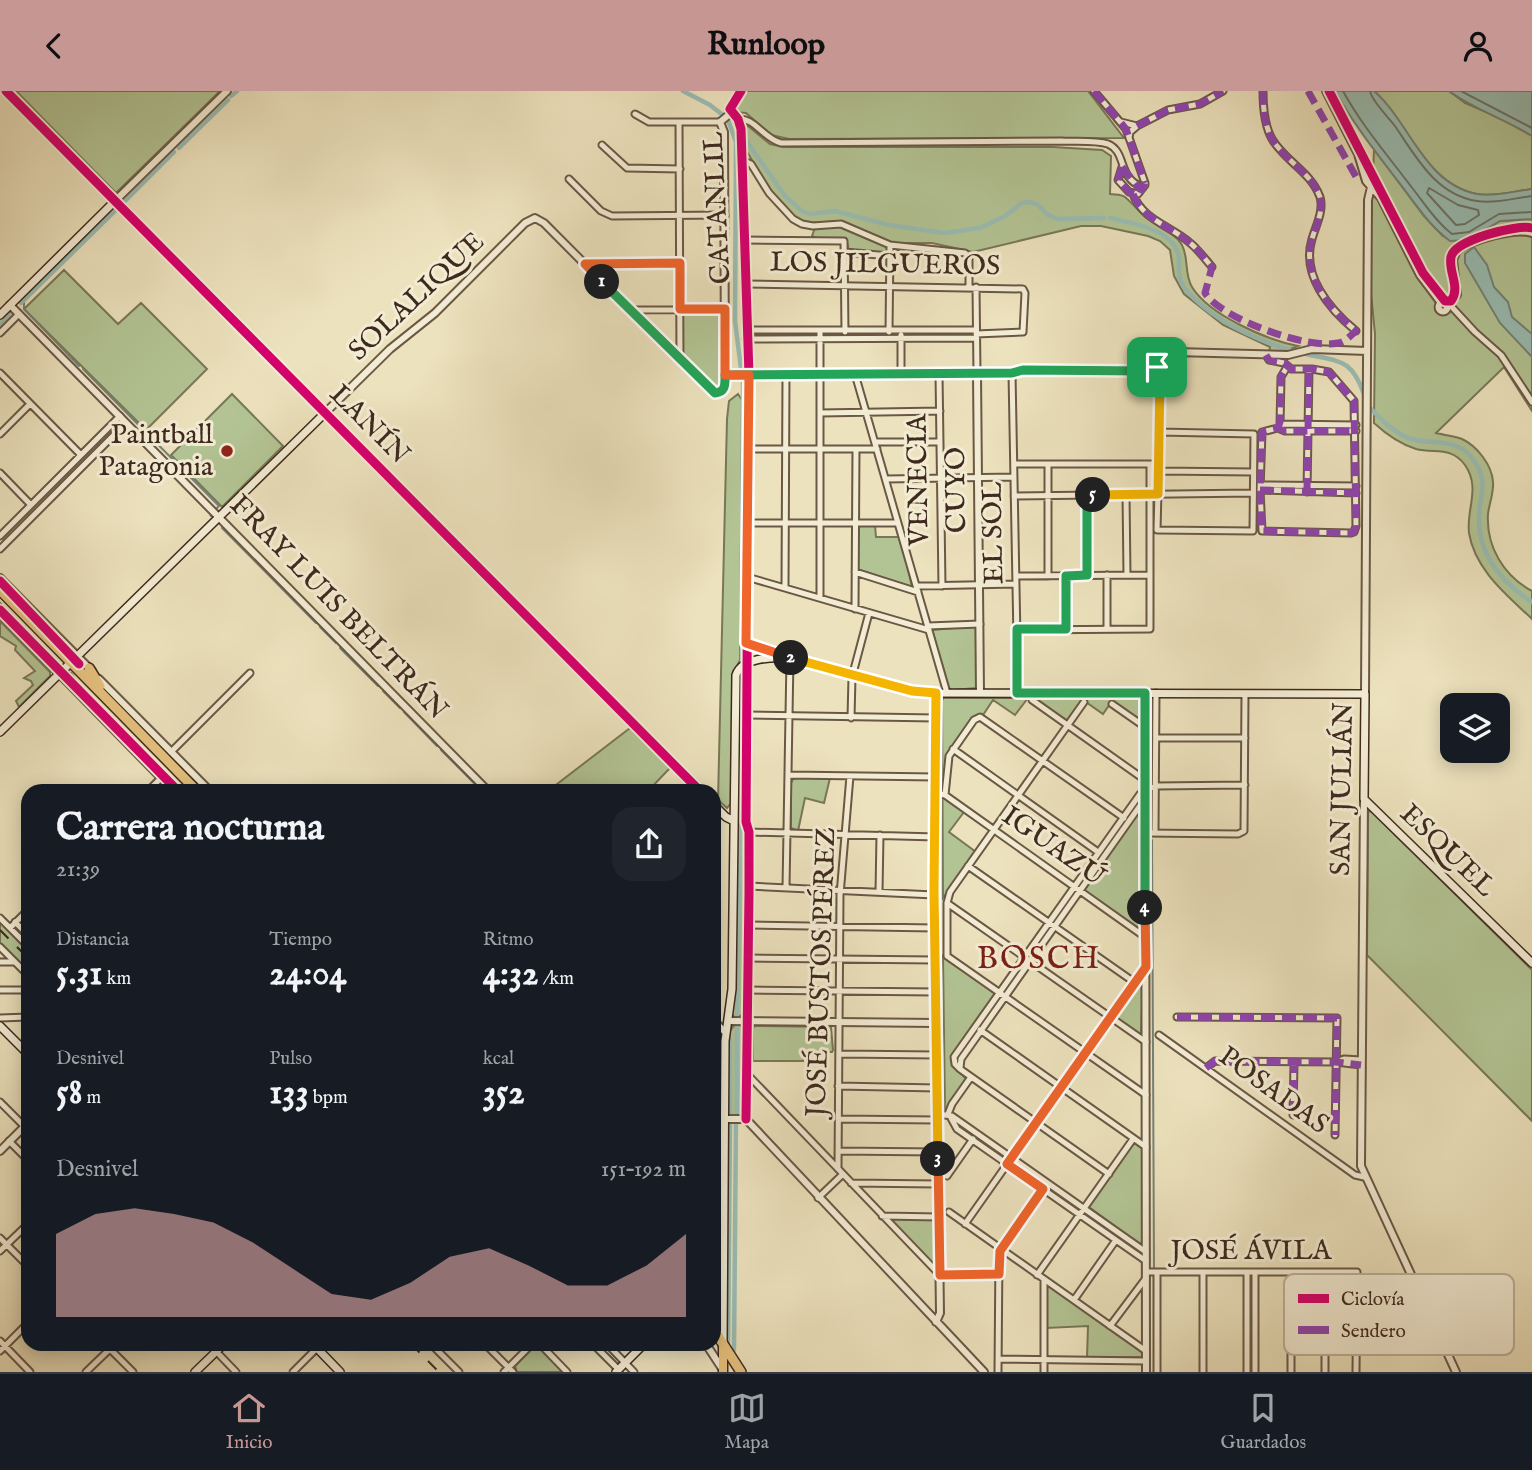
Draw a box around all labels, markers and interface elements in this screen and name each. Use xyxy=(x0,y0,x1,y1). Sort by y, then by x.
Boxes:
text: Runloop xyxy=(707,25,825,66)
icon: back xyxy=(35,27,73,65)
icon: person xyxy=(1459,27,1497,65)
street label: CATANLIL xyxy=(697,131,739,285)
street label: SOLALIQUE xyxy=(342,225,492,369)
street label: LOS JILGUEROS xyxy=(770,245,1000,285)
pin: 1 xyxy=(584,265,620,299)
text: 1 xyxy=(598,269,605,293)
pin xyxy=(1127,337,1187,397)
icon: arrive xyxy=(1138,348,1176,386)
street label: LANÍN xyxy=(322,378,416,472)
street label: VENECIA xyxy=(900,412,938,547)
place label: Paintball Patagonia xyxy=(99,418,214,485)
marker: Paintball Patagonia xyxy=(219,443,235,459)
street label: CUYO xyxy=(939,447,975,533)
pin: 5 xyxy=(1076,477,1110,513)
street label: EL SOL xyxy=(976,481,1012,585)
text: 5 xyxy=(1089,482,1096,506)
street label: FRAY LUIS BELTRÁN xyxy=(221,487,455,728)
pin: 2 xyxy=(774,641,808,675)
text: 2 xyxy=(786,645,795,669)
map controls xyxy=(1440,693,1510,763)
button: layers xyxy=(1440,693,1510,763)
street label: SAN JULIÁN xyxy=(1323,702,1362,876)
street label: ESQUEL xyxy=(1392,797,1502,905)
street label: IGUAZÚ xyxy=(994,799,1112,895)
text: Carrera nocturna xyxy=(56,805,324,853)
button: share xyxy=(612,807,686,881)
street label: JOSÉ BUSTOS PÉREZ xyxy=(798,826,845,1120)
text: 21:39 xyxy=(56,855,100,884)
pin: 4 xyxy=(1128,891,1162,925)
text: 4 xyxy=(1140,895,1149,919)
text: Distancia xyxy=(56,928,129,952)
text: Tiempo xyxy=(269,928,332,952)
text: Ritmo xyxy=(483,928,533,952)
district label: BOSCH xyxy=(977,939,1101,980)
text: 5.31 xyxy=(56,952,102,997)
text: 24:04 xyxy=(269,952,347,997)
text: 4:32 xyxy=(483,952,539,997)
text: km xyxy=(102,967,131,991)
text: /km xyxy=(539,967,574,991)
street label: POSADAS xyxy=(1211,1039,1335,1143)
text: Desnivel xyxy=(56,1047,124,1071)
text: Pulso xyxy=(269,1047,312,1071)
text: kcal xyxy=(483,1047,514,1071)
text: 58 xyxy=(56,1071,82,1116)
text: 133 xyxy=(269,1071,309,1116)
text: 352 xyxy=(483,1071,525,1116)
text: m xyxy=(82,1086,101,1110)
text: bpm xyxy=(309,1086,348,1110)
pin: 3 xyxy=(920,1141,956,1177)
text: 3 xyxy=(934,1146,941,1170)
text: Desnivel xyxy=(56,1155,138,1184)
text: 151–192 m xyxy=(601,1155,686,1184)
street label: JOSÉ ÁVILA xyxy=(1168,1233,1333,1269)
legend xyxy=(1284,1274,1514,1355)
text: Ciclovía xyxy=(1341,1288,1405,1312)
text: Sendero xyxy=(1341,1320,1406,1344)
tab: Inicio xyxy=(226,1389,273,1455)
tab: Mapa xyxy=(724,1389,769,1455)
tab: Guardados xyxy=(1221,1389,1306,1455)

